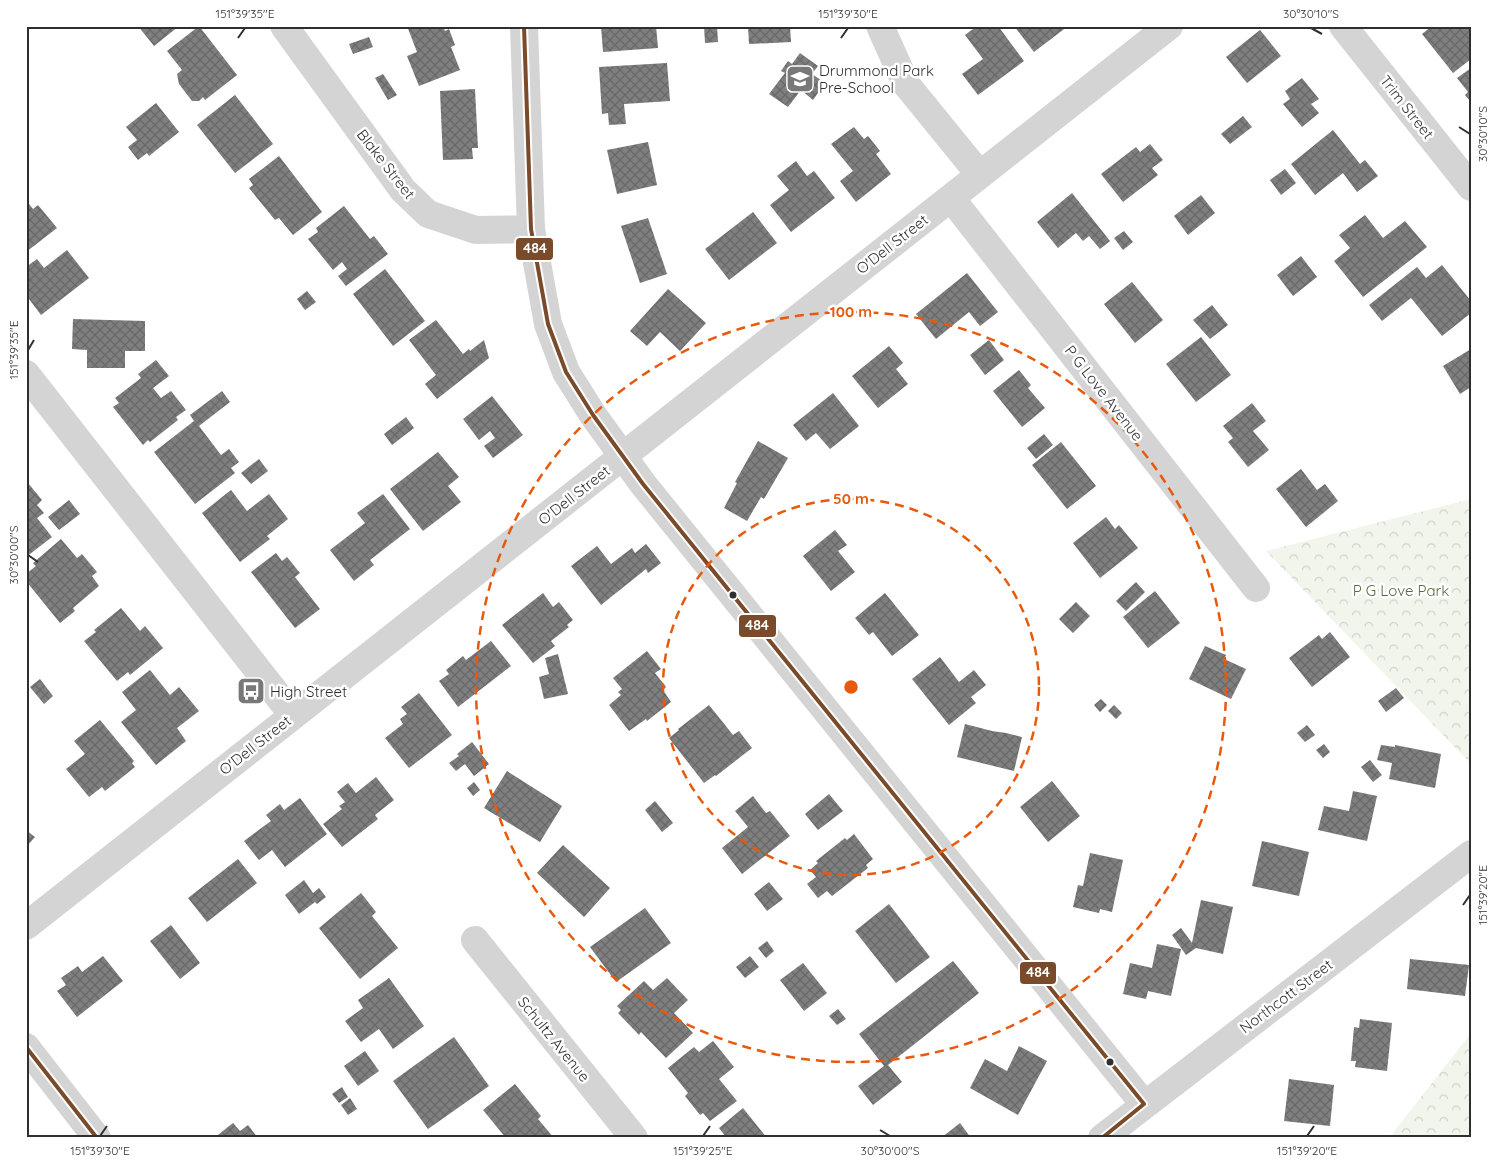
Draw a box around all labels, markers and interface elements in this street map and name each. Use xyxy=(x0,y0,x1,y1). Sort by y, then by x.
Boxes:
text: 151°39'35"E xyxy=(216,6,275,21)
text: 151°39'30"E xyxy=(818,6,878,21)
text: 30°30'10"S xyxy=(1283,6,1339,21)
place label: Drummond Park Pre-School xyxy=(819,61,934,97)
school or university icon: Drummond Park Pre-School xyxy=(785,64,815,94)
street label: Trim Street xyxy=(1376,71,1438,143)
text: 30°30'10"S xyxy=(1475,106,1490,162)
street label: Blake Street xyxy=(353,125,419,203)
street label: O'Dell Street xyxy=(852,210,932,278)
line badge: 484 xyxy=(515,237,554,261)
text: 484 xyxy=(523,239,547,257)
text: 100 m xyxy=(830,302,872,321)
text: 151°39'35"E xyxy=(6,320,21,379)
street label: P G Love Avenue xyxy=(1061,341,1147,445)
street label: O'Dell Street xyxy=(534,461,614,529)
text: 50 m xyxy=(833,489,869,508)
text: 30°30'00"S xyxy=(6,525,21,584)
park label: P G Love Park xyxy=(1353,581,1449,600)
unlabelled marker xyxy=(728,590,738,600)
line badge: 484 xyxy=(738,614,777,638)
text: 484 xyxy=(745,616,769,634)
bus stop icon: High Street xyxy=(236,676,266,706)
centre of rings xyxy=(842,678,860,696)
place label: High Street xyxy=(270,682,347,701)
street label: O'Dell Street xyxy=(215,711,295,779)
text: 151°39'20"E xyxy=(1475,865,1490,925)
street label: Northcott Street xyxy=(1236,955,1336,1037)
line badge: 484 xyxy=(1019,961,1057,985)
text: 484 xyxy=(1026,963,1050,981)
street label: Schultz Avenue xyxy=(514,992,594,1086)
unlabelled marker xyxy=(1105,1057,1115,1067)
text: 151°39'30"E xyxy=(70,1143,130,1158)
text: 151°39'25"E xyxy=(673,1143,733,1158)
text: 30°30'00"S xyxy=(861,1143,920,1158)
text: 151°39'20"E xyxy=(1277,1143,1337,1158)

